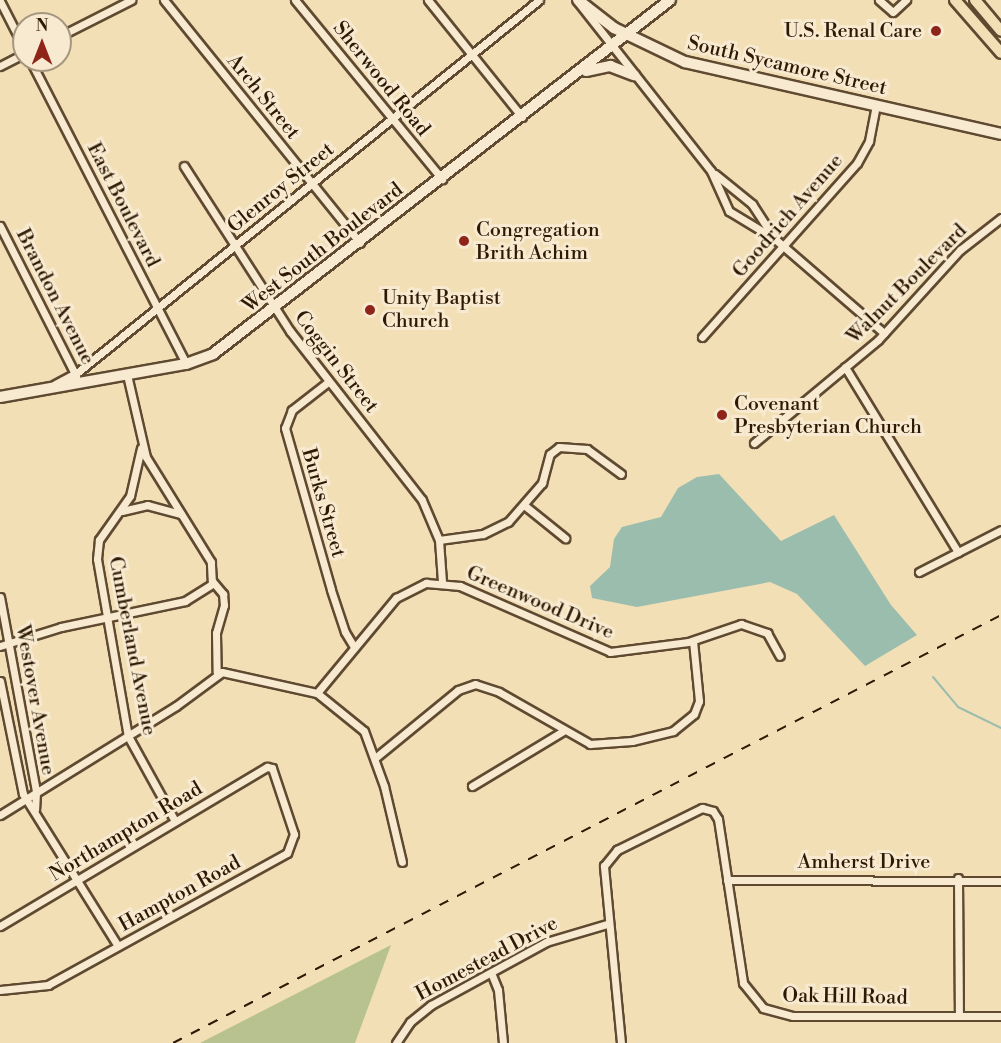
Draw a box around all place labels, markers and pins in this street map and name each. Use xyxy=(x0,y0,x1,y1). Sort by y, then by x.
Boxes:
place label: U.S. Renal Care xyxy=(784,19,922,43)
marker: U.S. Renal Care xyxy=(927,22,945,40)
place label: Congregation Brith Achim xyxy=(476,218,600,265)
marker: Congregation Brith Achim xyxy=(457,234,471,248)
place label: Unity Baptist Church xyxy=(382,286,501,333)
marker: Unity Baptist Church xyxy=(363,303,377,317)
place label: Covenant Presbyterian Church xyxy=(734,392,922,439)
marker: Covenant Presbyterian Church xyxy=(715,408,729,422)

